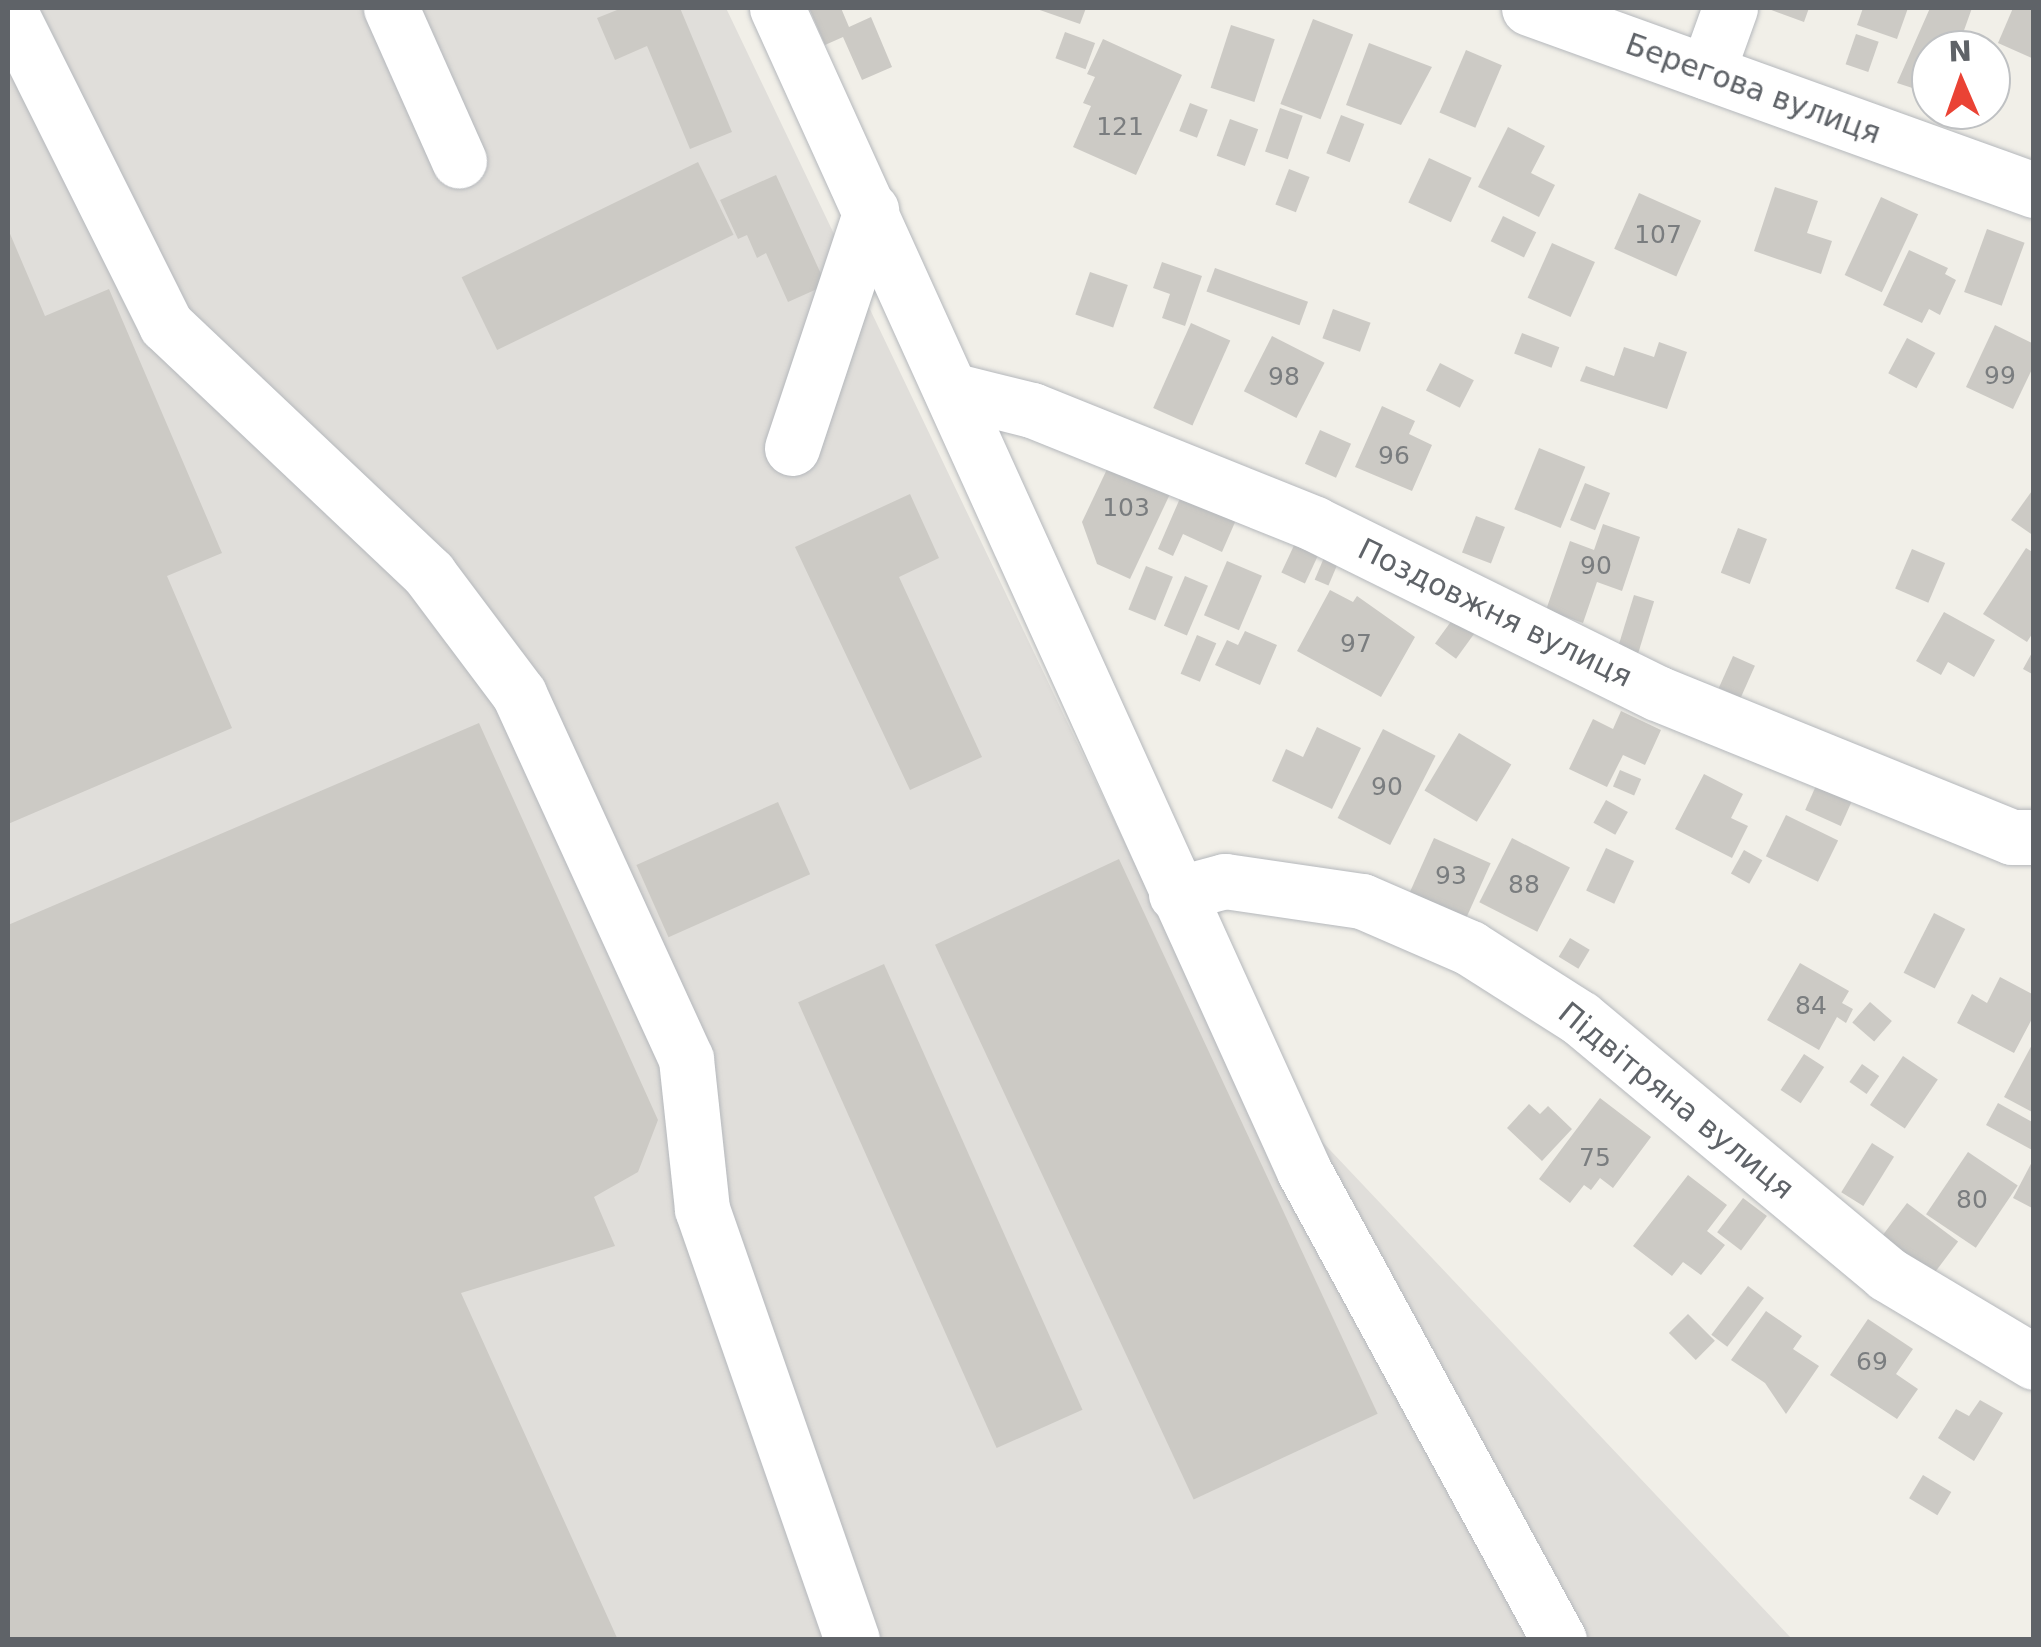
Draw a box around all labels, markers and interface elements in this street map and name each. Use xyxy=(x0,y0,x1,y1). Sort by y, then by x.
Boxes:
street label: Берегова вулиця xyxy=(1621,26,1885,152)
north arrow xyxy=(1911,30,2011,130)
text: N xyxy=(1948,35,1972,68)
house number: 121 xyxy=(1096,112,1144,142)
house number: 107 xyxy=(1634,220,1682,250)
house number: 99 xyxy=(1984,361,2016,391)
house number: 98 xyxy=(1268,362,1300,392)
house number: 96 xyxy=(1378,441,1410,471)
house number: 103 xyxy=(1102,493,1150,523)
street label: Поздовжня вулиця xyxy=(1352,531,1638,695)
house number: 90 xyxy=(1580,551,1612,581)
house number: 97 xyxy=(1340,629,1372,659)
house number: 90 xyxy=(1371,772,1403,802)
house number: 93 xyxy=(1435,861,1467,891)
house number: 88 xyxy=(1508,870,1540,900)
house number: 84 xyxy=(1795,991,1827,1021)
street label: Підвітряна вулиця xyxy=(1551,995,1801,1207)
house number: 75 xyxy=(1579,1143,1611,1173)
house number: 80 xyxy=(1956,1185,1988,1215)
house number: 69 xyxy=(1856,1347,1888,1377)

